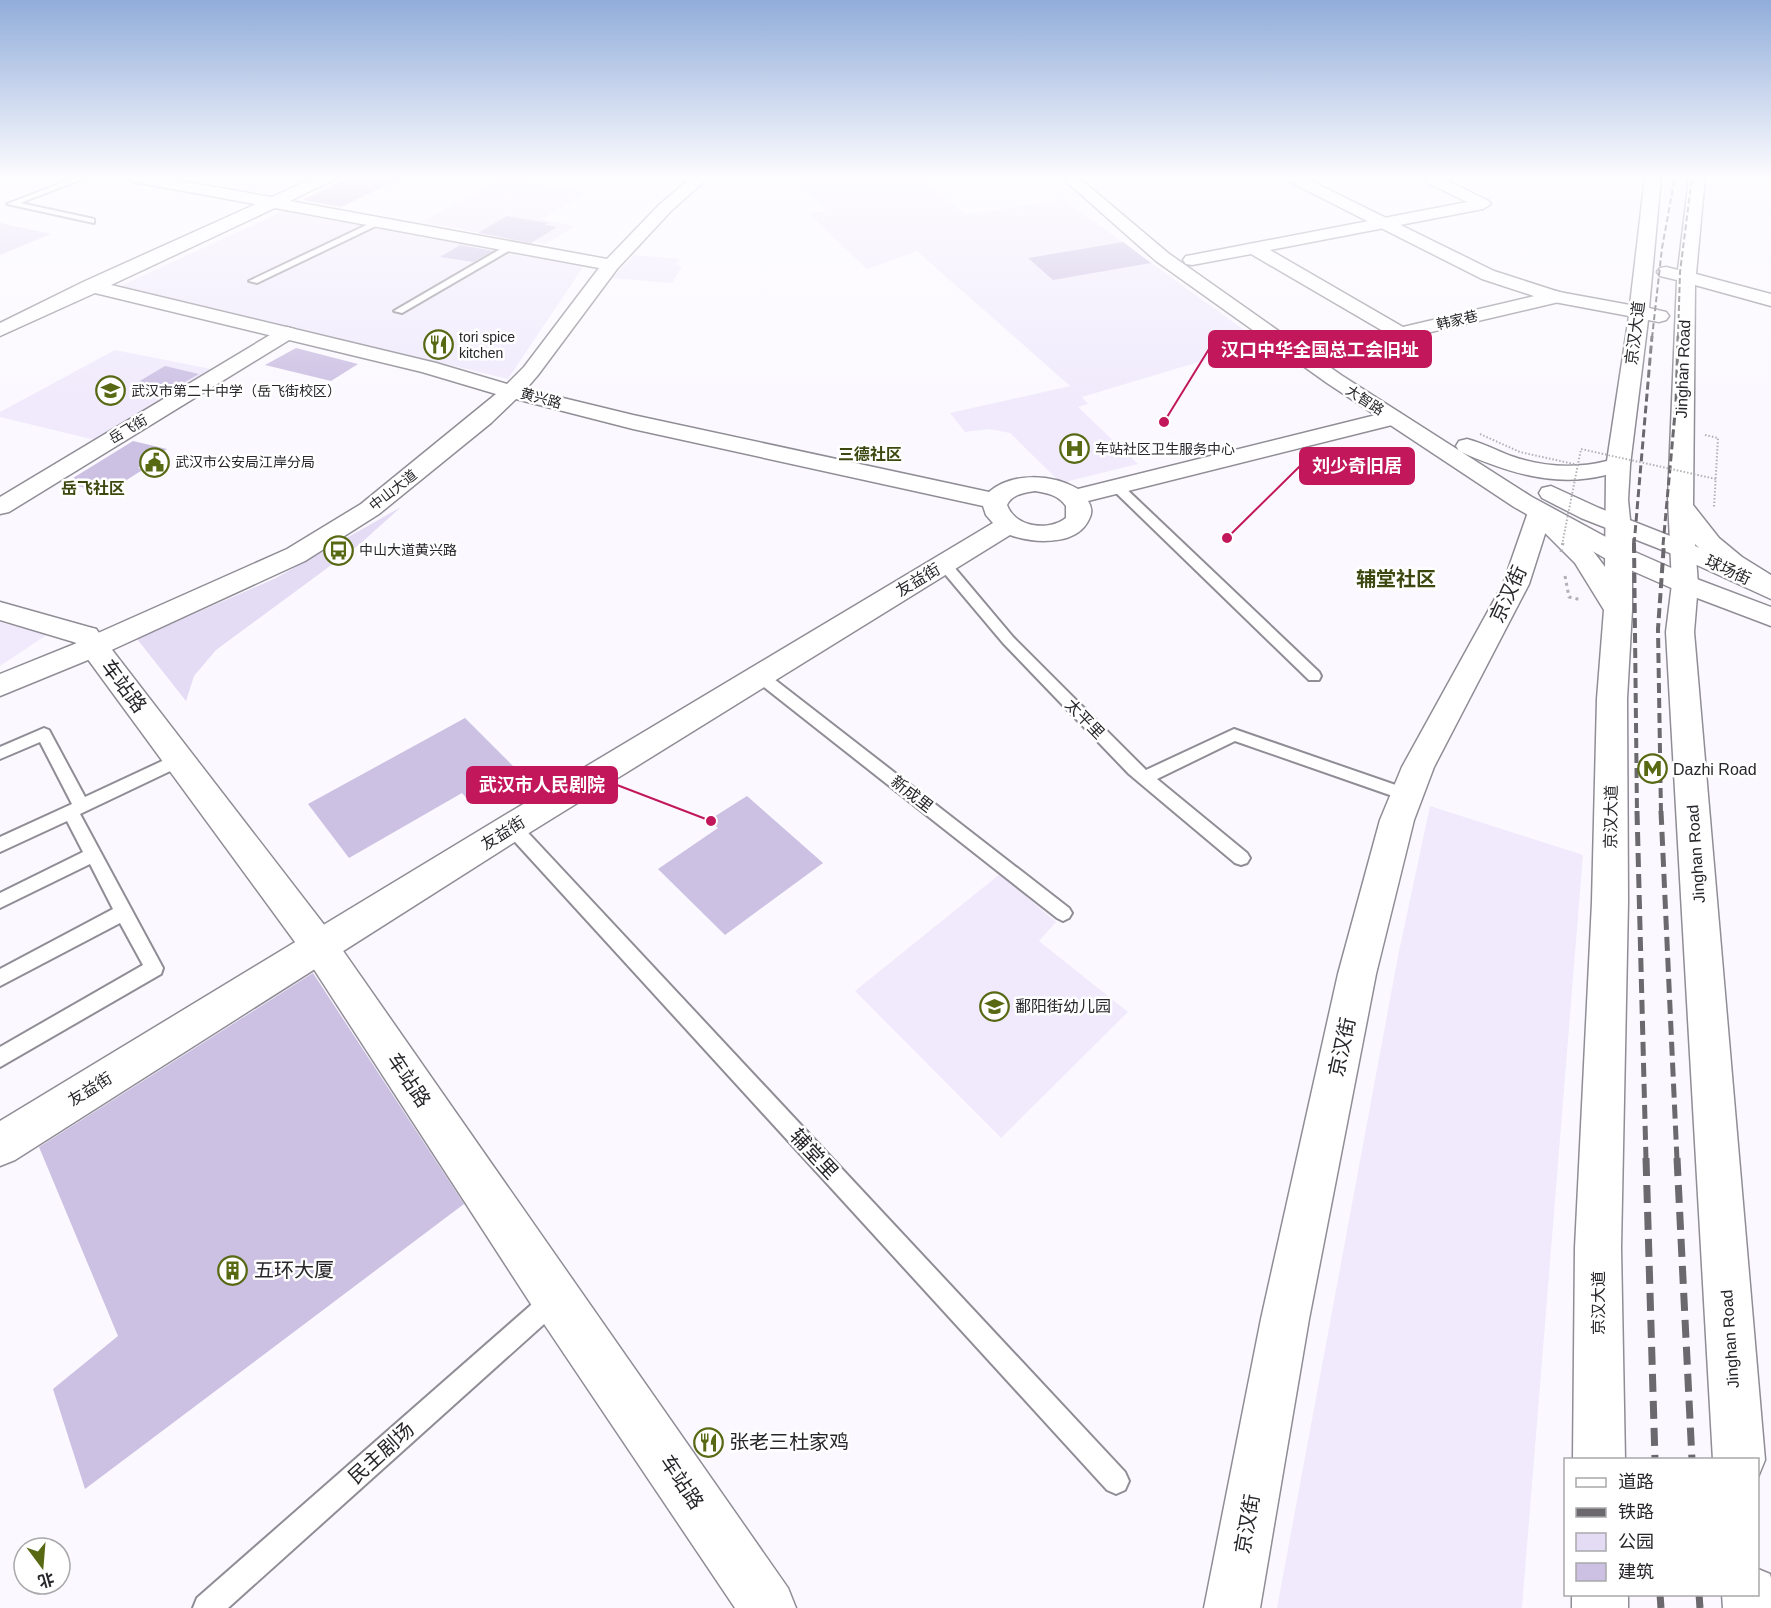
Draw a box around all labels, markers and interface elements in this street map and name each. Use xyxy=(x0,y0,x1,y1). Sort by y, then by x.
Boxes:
street label: 京汉大道 xyxy=(1623,300,1647,366)
street label: 韩家巷 xyxy=(1435,307,1479,333)
street label: Jinghan Road xyxy=(1673,319,1693,419)
restaurant icon: tori spice kitchen xyxy=(422,329,454,361)
place label: tori spice kitchen xyxy=(459,329,515,361)
callout: 汉口中华全国总工会旧址 xyxy=(1209,331,1431,367)
text: 汉口中华全国总工会旧址 xyxy=(1221,340,1419,360)
school or university icon: 武汉市第二十中学（岳飞街校区） xyxy=(94,375,126,407)
street label: 大智路 xyxy=(1343,382,1387,418)
place label: 武汉市第二十中学（岳飞街校区） xyxy=(131,383,341,399)
street label: 黄兴路 xyxy=(519,385,563,411)
street label: 岳飞街 xyxy=(106,411,150,447)
hospital icon: 车站社区卫生服务中心 xyxy=(1058,433,1090,465)
place label: 车站社区卫生服务中心 xyxy=(1095,441,1235,457)
district label: 三德社区 xyxy=(838,445,902,463)
public building icon: 武汉市公安局江岸分局 xyxy=(138,446,170,478)
callout: 刘少奇旧居 xyxy=(1300,448,1414,484)
place label: 武汉市公安局江岸分局 xyxy=(175,454,315,470)
text: 刘少奇旧居 xyxy=(1312,456,1402,476)
street label: 中山大道 xyxy=(366,466,420,514)
district label: 岳飞社区 xyxy=(61,479,125,497)
bus stop icon: 中山大道黄兴路 xyxy=(322,534,354,566)
place label: 中山大道黄兴路 xyxy=(359,542,457,558)
street label: 球场街 xyxy=(1703,552,1753,588)
street label: 友益街 xyxy=(893,560,943,600)
street label: 京汉街 xyxy=(1485,562,1531,626)
district label: 辅堂社区 xyxy=(1356,568,1436,590)
street label: 车站路 xyxy=(97,655,151,717)
street label: 太平里 xyxy=(1062,696,1108,742)
metro station icon: Dazhi Road xyxy=(1636,753,1668,785)
place label: Dazhi Road xyxy=(1673,761,1757,778)
callout: 武汉市人民剧院 xyxy=(467,767,617,803)
street label: 新成里 xyxy=(888,773,936,815)
text: 武汉市人民剧院 xyxy=(479,775,605,795)
street label: 京汉大道 xyxy=(1602,785,1620,849)
street label: Jinghan Road xyxy=(1684,804,1708,904)
street label: 友益街 xyxy=(478,813,528,853)
school or university icon: 鄱阳街幼儿园 xyxy=(978,990,1010,1022)
place label: 鄱阳街幼儿园 xyxy=(1015,998,1111,1015)
street label: 京汉街 xyxy=(1325,1015,1359,1079)
street label: 车站路 xyxy=(383,1049,435,1111)
street label: 友益街 xyxy=(65,1069,115,1109)
street label: 辅堂里 xyxy=(785,1125,843,1183)
building icon: 五环大厦 xyxy=(217,1254,249,1286)
place label: 五环大厦 xyxy=(254,1259,334,1281)
street label: 京汉大道 xyxy=(1590,1271,1607,1335)
street label: Jinghan Road xyxy=(1718,1289,1742,1389)
street label: 民主剧场 xyxy=(344,1418,418,1488)
restaurant icon: 张老三杜家鸡 xyxy=(692,1426,724,1458)
place label: 张老三杜家鸡 xyxy=(729,1431,849,1453)
street label: 车站路 xyxy=(656,1451,708,1513)
legend xyxy=(1564,1458,1759,1596)
text: 道路 xyxy=(1618,1472,1654,1492)
street label: 京汉街 xyxy=(1231,1493,1263,1555)
text: 铁路 xyxy=(1618,1502,1654,1522)
text: 公园 xyxy=(1618,1532,1654,1552)
north arrow xyxy=(12,1536,72,1596)
text: 建筑 xyxy=(1618,1562,1654,1582)
text: 北 xyxy=(36,1570,56,1590)

